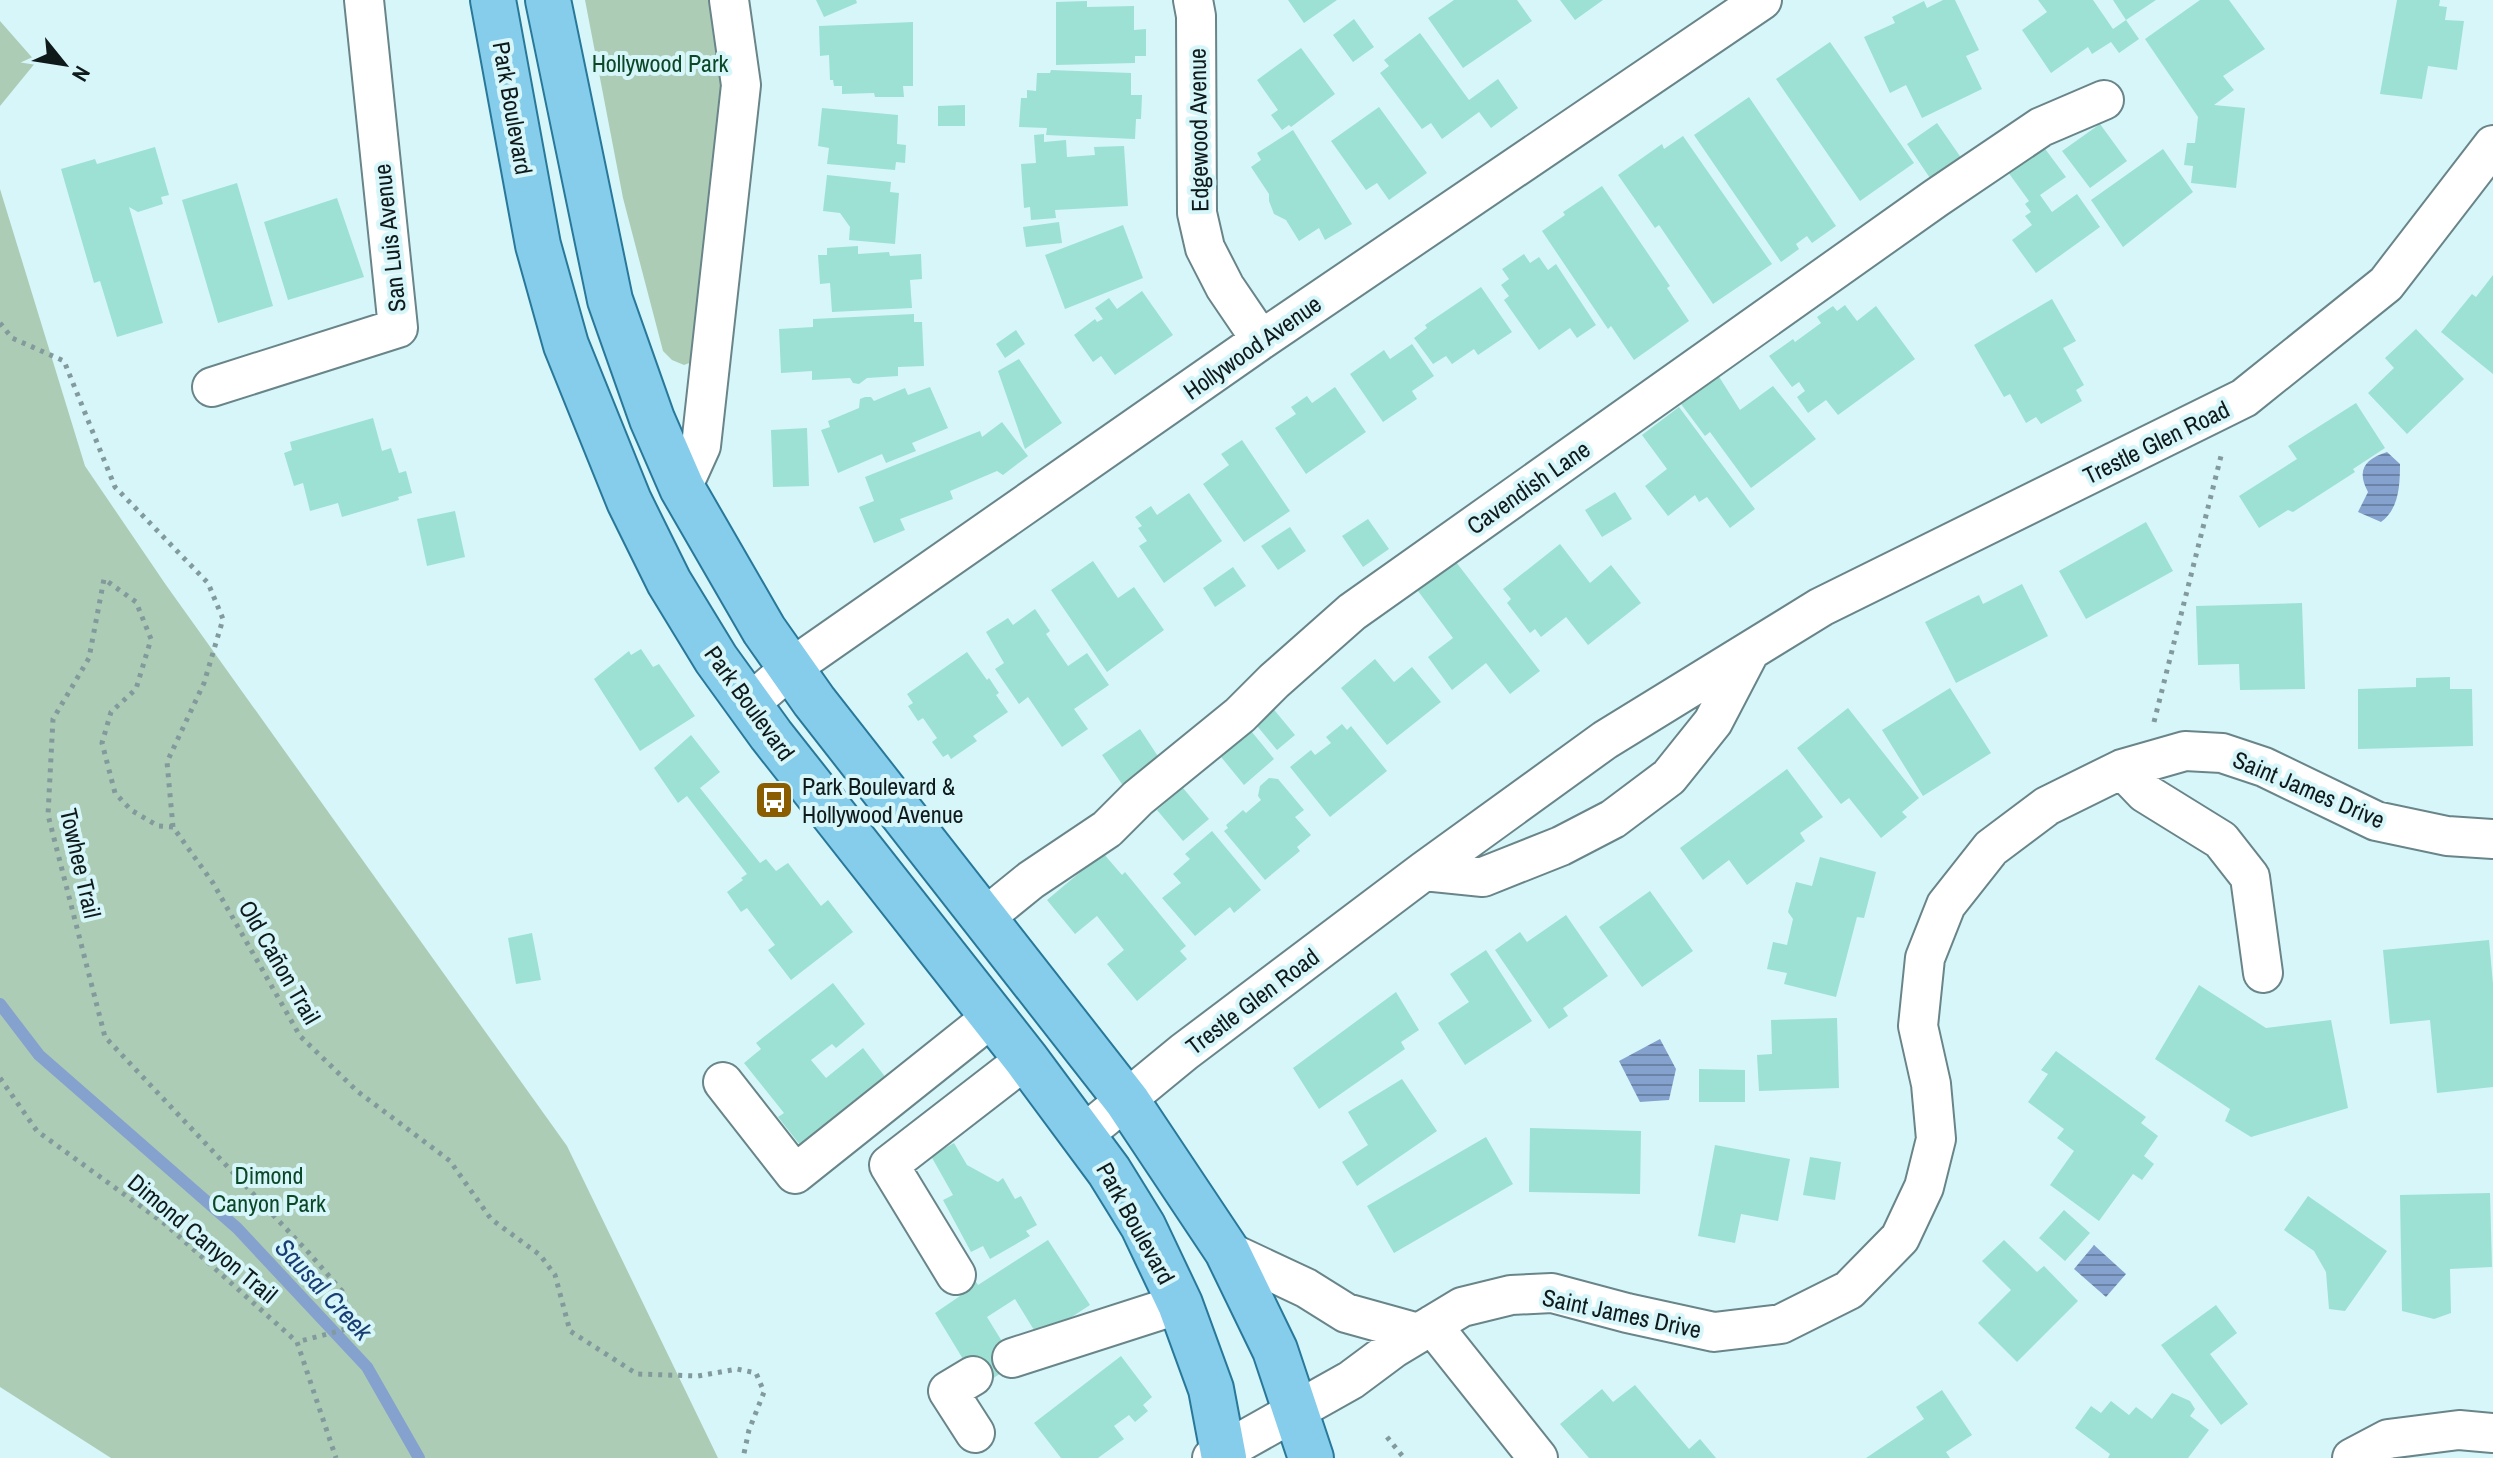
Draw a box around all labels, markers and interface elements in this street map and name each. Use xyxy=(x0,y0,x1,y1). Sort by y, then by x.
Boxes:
north arrow xyxy=(24,24,104,104)
street label: Park Boulevard xyxy=(486,39,540,177)
park label: Hollywood Park xyxy=(592,47,729,79)
street label: Edgewood Avenue xyxy=(1181,48,1215,212)
text: N xyxy=(65,61,98,87)
street label: San Luis Avenue xyxy=(365,162,413,314)
street label: Hollywood Avenue xyxy=(1177,288,1327,406)
street label: Trestle Glen Road xyxy=(2078,393,2234,491)
street label: Cavendish Lane xyxy=(1460,433,1596,541)
street label: Park Boulevard xyxy=(698,639,802,767)
street label: Saint James Drive xyxy=(2228,743,2390,835)
place label: Park Boulevard & Hollywood Avenue xyxy=(802,770,964,830)
bus stop icon: Park Boulevard & Hollywood Avenue xyxy=(753,779,795,821)
street label: Towhee Trail xyxy=(53,805,109,921)
street label: Old Cañon Trail xyxy=(232,894,328,1030)
street label: Trestle Glen Road xyxy=(1179,940,1325,1062)
street label: Park Boulevard xyxy=(1089,1156,1183,1290)
park label: Dimond Canyon Park xyxy=(212,1159,326,1219)
street label: Dimond Canyon Trail xyxy=(121,1166,285,1310)
water label: Sausal Creek xyxy=(268,1230,381,1349)
street label: Saint James Drive xyxy=(1539,1281,1705,1345)

